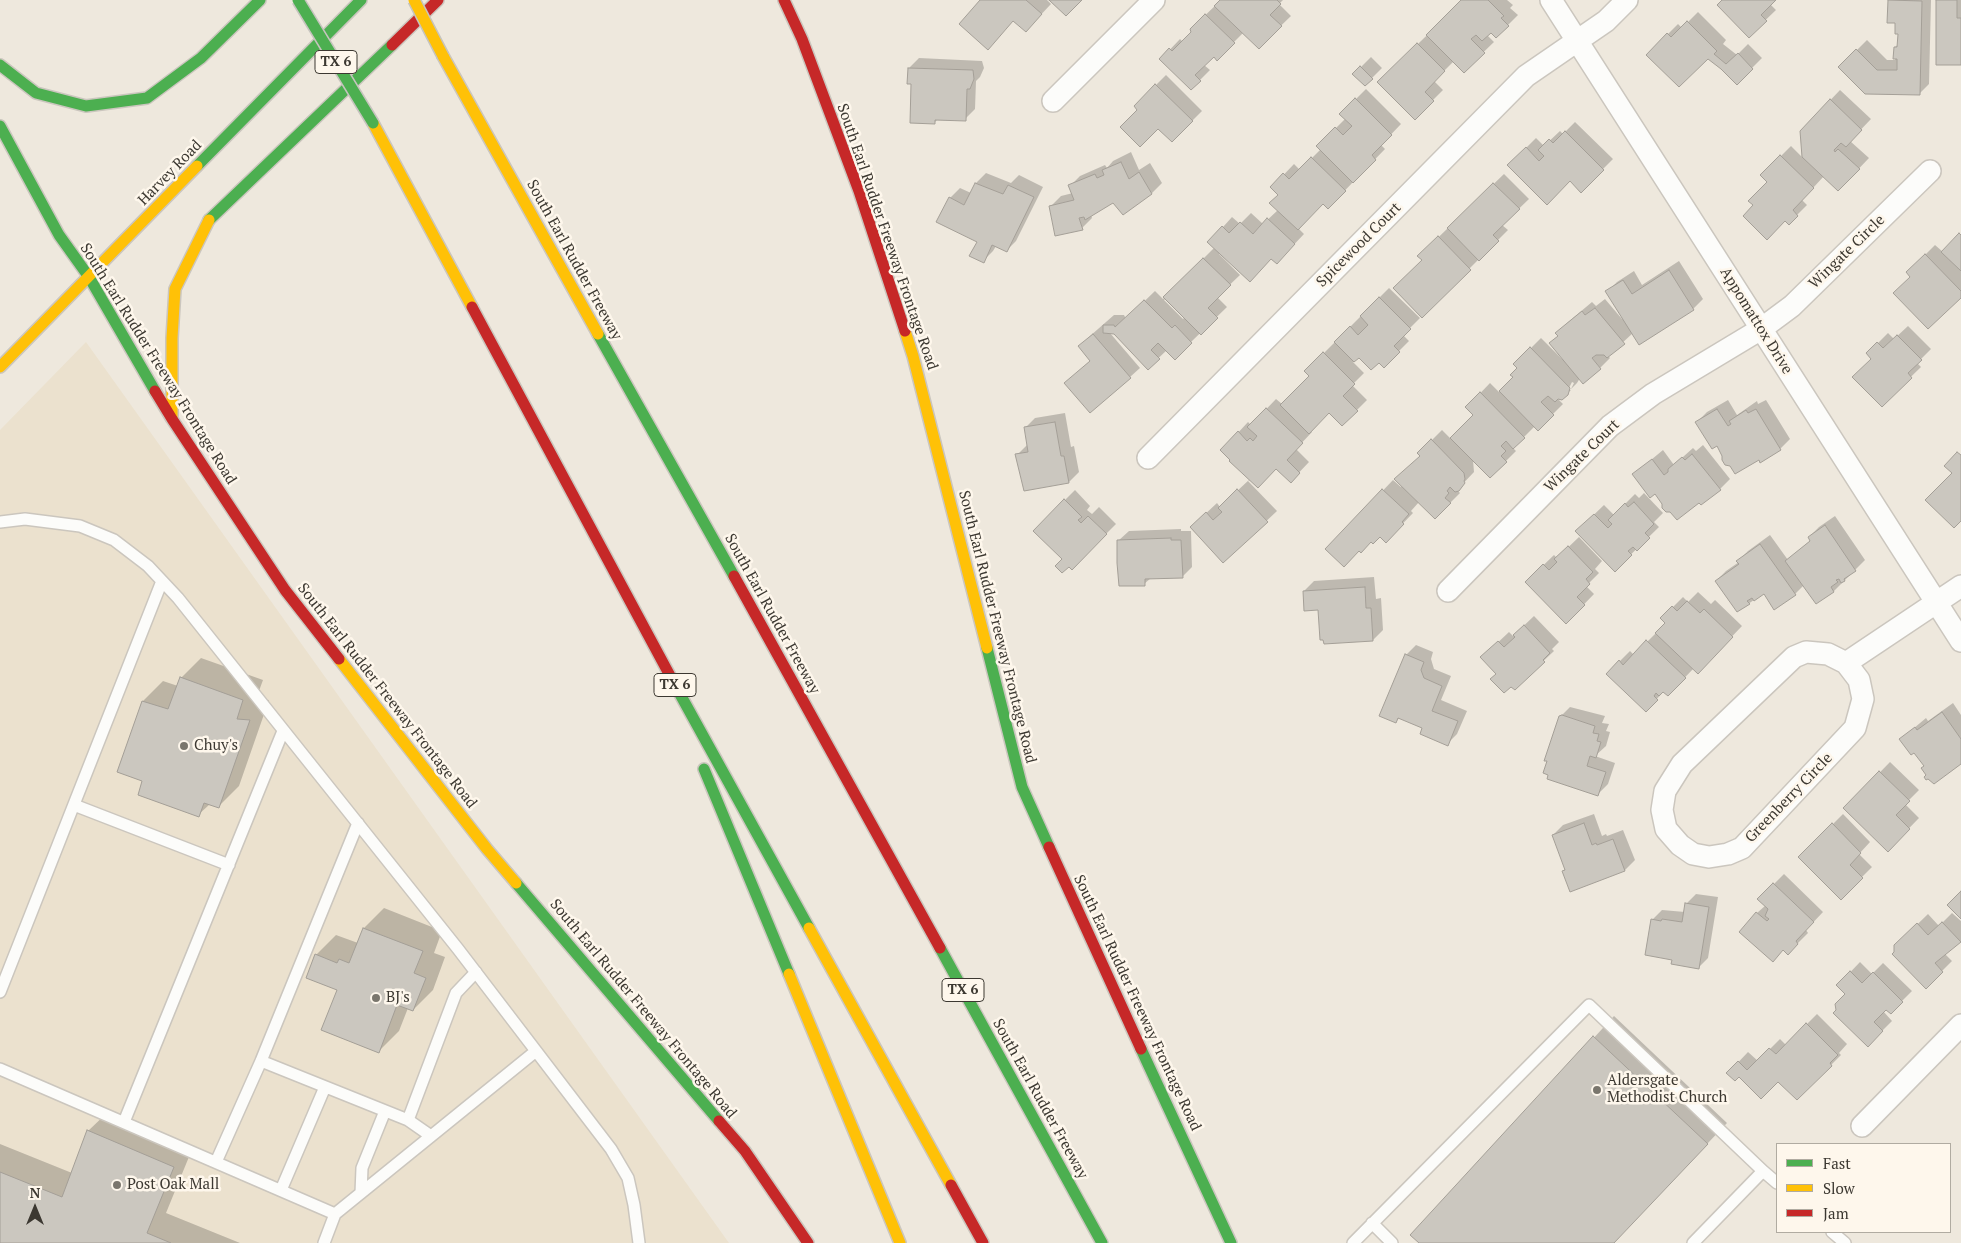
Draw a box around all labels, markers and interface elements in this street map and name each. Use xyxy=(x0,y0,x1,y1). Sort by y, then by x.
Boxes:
road number: TX 6 xyxy=(315,51,357,74)
street label: South Earl Rudder Freeway Frontage Road xyxy=(833,101,941,373)
street label: Harvey Road xyxy=(134,137,206,209)
street label: South Earl Rudder Freeway xyxy=(522,177,626,343)
street label: Spicewood Court xyxy=(1313,199,1405,291)
street label: Wingate Circle xyxy=(1805,211,1889,293)
street label: South Earl Rudder Freeway Frontage Road xyxy=(76,240,240,488)
street label: Appomattox Drive xyxy=(1716,264,1796,378)
street label: Wingate Court xyxy=(1541,416,1623,496)
street label: South Earl Rudder Freeway Frontage Road xyxy=(954,489,1040,765)
street label: South Earl Rudder Freeway xyxy=(720,531,824,697)
street label: South Earl Rudder Freeway Frontage Road xyxy=(294,580,480,812)
road number: TX 6 xyxy=(654,674,696,696)
place label: Chuy's xyxy=(194,737,238,755)
marker: Chuy's xyxy=(178,740,190,752)
street label: Greenberry Circle xyxy=(1742,749,1836,847)
street label: South Earl Rudder Freeway Frontage Road xyxy=(1070,872,1204,1134)
street label: South Earl Rudder Freeway Frontage Road xyxy=(546,896,740,1122)
road number: TX 6 xyxy=(942,978,984,1002)
place label: BJ's xyxy=(386,989,410,1007)
marker: BJ's xyxy=(370,992,382,1004)
street label: South Earl Rudder Freeway xyxy=(988,1016,1092,1182)
place label: Aldersgate Methodist Church xyxy=(1607,1072,1727,1107)
marker: Aldersgate Methodist Church xyxy=(1591,1084,1603,1096)
legend xyxy=(1776,1143,1951,1233)
text: Fast xyxy=(1823,1153,1851,1173)
place label: Post Oak Mall xyxy=(127,1176,219,1194)
text: Slow xyxy=(1823,1178,1855,1198)
marker: Post Oak Mall xyxy=(111,1179,123,1191)
north arrow xyxy=(10,1183,60,1233)
text: N xyxy=(30,1183,40,1202)
text: Jam xyxy=(1823,1203,1849,1223)

